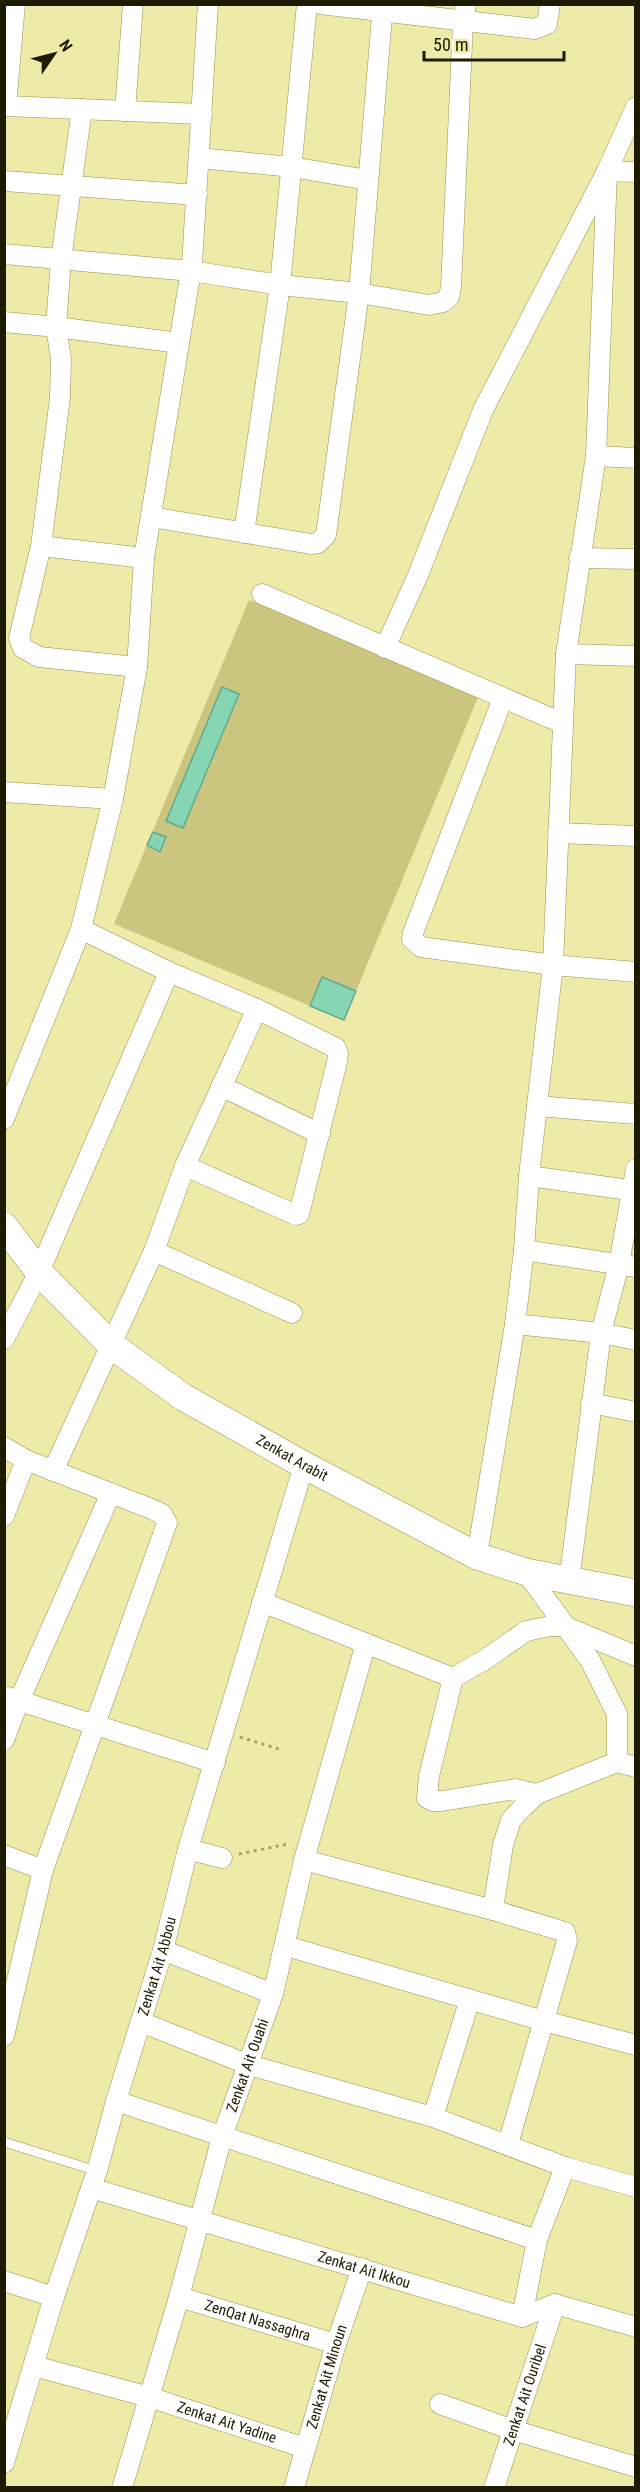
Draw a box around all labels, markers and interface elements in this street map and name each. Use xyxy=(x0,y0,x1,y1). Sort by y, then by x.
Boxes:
north arrow xyxy=(24,24,84,84)
scale bar xyxy=(424,24,564,62)
text: 50 m xyxy=(433,34,468,55)
text: N xyxy=(55,36,76,55)
street label: Zenkat Arabit xyxy=(253,1431,331,1485)
street label: Zenkat Ait Abbou xyxy=(134,1915,180,2018)
street label: Zenkat Ait Ouahi xyxy=(223,2016,272,2115)
street label: Zenkat Ait Ikkou xyxy=(315,2247,413,2292)
street label: ZenQat Nassaghra xyxy=(202,2296,313,2345)
street label: Zenkat Ait Minoun xyxy=(303,2322,351,2431)
street label: Zenkat Ait Ouribel xyxy=(500,2342,550,2448)
street label: Zenkat Ait Yadine xyxy=(175,2398,279,2447)

